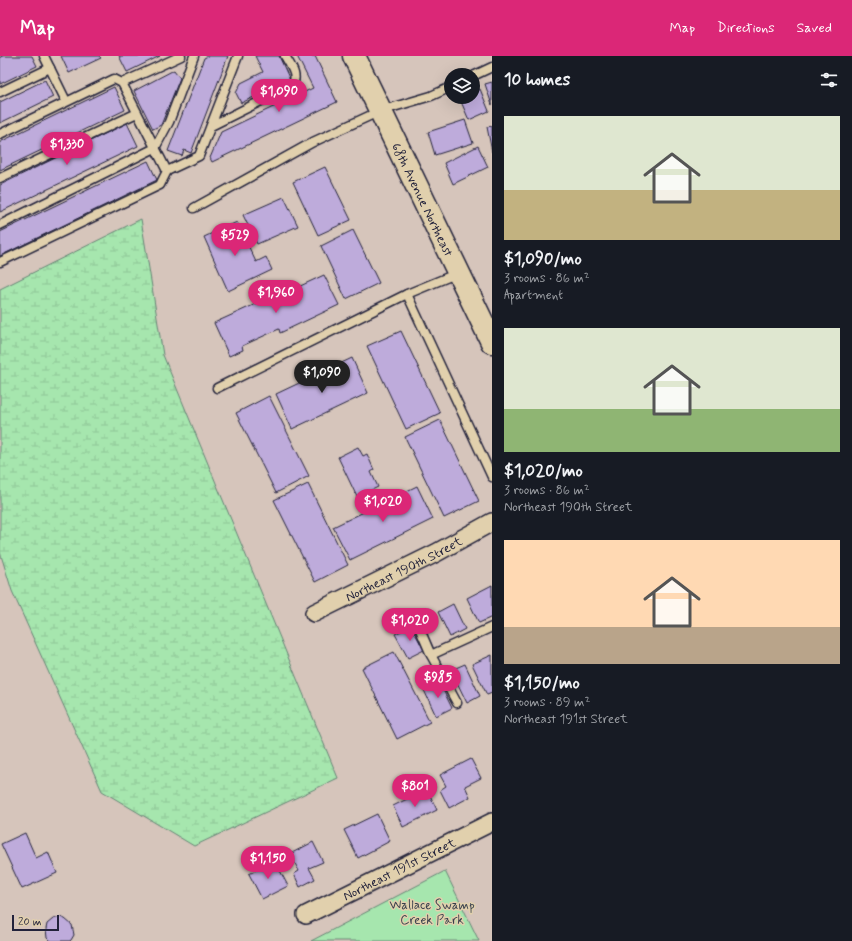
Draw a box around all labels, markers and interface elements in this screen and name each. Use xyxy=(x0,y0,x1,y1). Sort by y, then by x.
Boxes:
text: Map xyxy=(20,16,55,41)
text: Map xyxy=(669,19,695,37)
text: Directions xyxy=(717,19,775,37)
text: Saved xyxy=(797,19,832,37)
map controls xyxy=(444,68,480,104)
button: layers xyxy=(444,68,480,104)
text: 10 homes xyxy=(504,69,570,91)
icon: filters xyxy=(818,69,840,91)
pin: $1,090 xyxy=(246,79,312,113)
text: $1,090 xyxy=(260,83,298,100)
pin: $1,330 xyxy=(34,132,100,166)
text: $1,330 xyxy=(50,136,84,153)
street label: 68th Avenue Northeast xyxy=(387,140,456,260)
icon: home xyxy=(636,142,708,214)
pin: $529 xyxy=(211,223,259,257)
text: $529 xyxy=(220,227,250,244)
text: $1,090/mo xyxy=(504,248,582,270)
text: 3 rooms · 86 m² xyxy=(504,270,590,287)
pin: $1,960 xyxy=(243,280,309,314)
text: $1,960 xyxy=(257,284,295,301)
text: Apartment xyxy=(504,287,563,304)
icon: home xyxy=(636,354,708,426)
pin: $1,090 xyxy=(289,360,355,394)
text: $1,090 xyxy=(303,364,341,381)
text: $1,020/mo xyxy=(504,460,583,482)
text: 3 rooms · 86 m² xyxy=(504,482,590,499)
pin: $1,020 xyxy=(350,489,416,523)
text: $1,020 xyxy=(364,493,402,510)
text: Northeast 190th Street xyxy=(504,499,632,516)
street label: Northeast 190th Street xyxy=(343,533,466,606)
icon: home xyxy=(636,566,708,638)
pin: $1,020 xyxy=(377,608,443,642)
text: $1,020 xyxy=(391,612,429,629)
pin: $985 xyxy=(414,665,462,699)
text: $985 xyxy=(424,669,452,686)
text: $1,150/mo xyxy=(504,672,580,694)
text: 3 rooms · 89 m² xyxy=(504,694,590,711)
text: Northeast 191st Street xyxy=(504,711,628,728)
pin: $801 xyxy=(391,774,439,808)
text: $801 xyxy=(401,778,429,795)
street label: Northeast 191st Street xyxy=(340,834,459,905)
pin: $1,150 xyxy=(235,846,301,880)
text: $1,150 xyxy=(250,850,286,867)
park label: Wallace Swamp Creek Park xyxy=(389,897,475,929)
scale bar xyxy=(12,913,59,932)
text: 20 m xyxy=(18,915,41,929)

